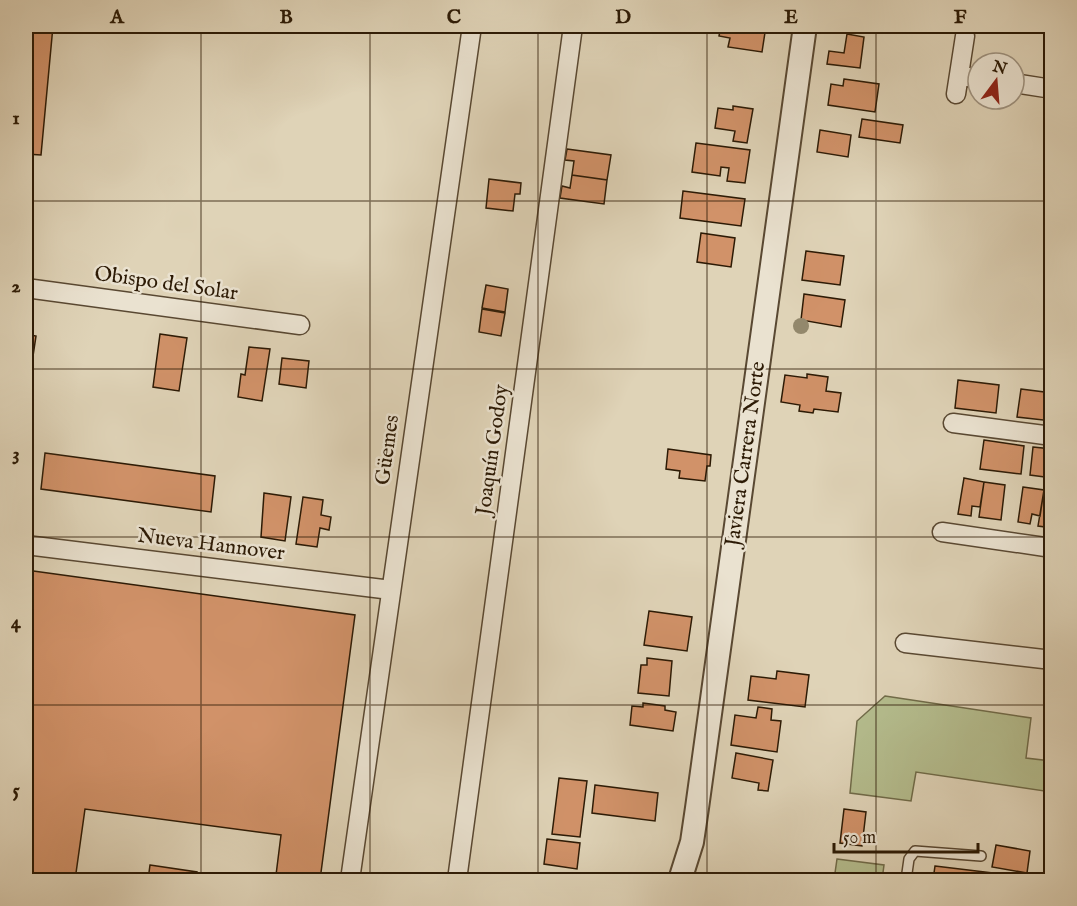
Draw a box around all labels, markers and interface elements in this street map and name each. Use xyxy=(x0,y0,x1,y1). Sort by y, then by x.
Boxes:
text: A xyxy=(109,5,125,30)
text: B xyxy=(279,5,293,30)
text: C xyxy=(447,5,461,30)
text: D xyxy=(615,5,631,30)
text: E xyxy=(784,5,798,30)
text: F xyxy=(954,5,967,30)
north arrow xyxy=(966,51,1026,111)
text: N xyxy=(989,57,1009,80)
text: 1 xyxy=(12,106,20,131)
street label: Obispo del Solar xyxy=(93,261,240,307)
text: 2 xyxy=(11,274,21,299)
street label: Javiera Carrera Norte xyxy=(719,359,772,550)
street label: Joaquín Godoy xyxy=(470,382,516,519)
street label: Güemes xyxy=(370,413,406,487)
text: 3 xyxy=(12,442,20,467)
street label: Nueva Hannover xyxy=(136,523,286,567)
text: 4 xyxy=(11,610,22,635)
text: 5 xyxy=(12,778,20,803)
scale bar xyxy=(834,816,978,854)
text: 50 m xyxy=(843,827,876,850)

